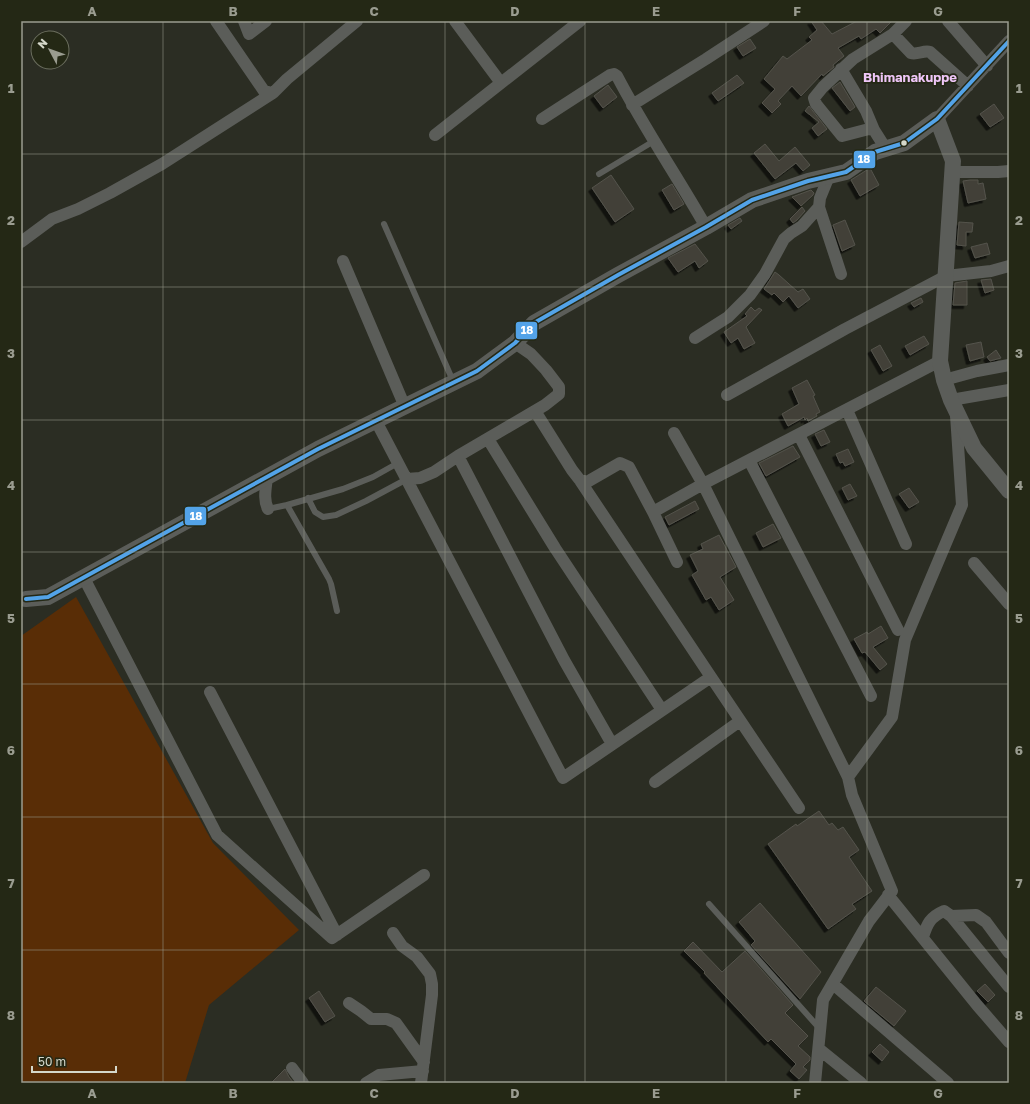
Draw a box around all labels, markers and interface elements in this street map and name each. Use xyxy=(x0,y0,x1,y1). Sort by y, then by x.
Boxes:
text: A xyxy=(87,3,97,19)
text: B xyxy=(228,3,238,19)
text: C xyxy=(369,3,379,19)
text: D xyxy=(510,3,520,19)
text: E xyxy=(652,3,660,19)
text: F xyxy=(793,3,801,19)
text: G xyxy=(933,3,943,19)
north arrow xyxy=(30,30,70,70)
text: N xyxy=(34,36,50,51)
district label: Bhimanakuppe xyxy=(863,69,957,85)
text: 1 xyxy=(8,80,15,96)
text: 1 xyxy=(1016,80,1023,96)
unlabelled marker xyxy=(899,138,909,148)
line badge: 18 xyxy=(853,150,876,169)
text: 18 xyxy=(858,152,870,165)
text: 2 xyxy=(7,212,15,228)
text: 2 xyxy=(1015,212,1023,228)
line badge: 18 xyxy=(515,321,538,340)
text: 18 xyxy=(521,323,533,336)
text: 3 xyxy=(7,345,15,361)
text: 3 xyxy=(1015,345,1023,361)
text: 4 xyxy=(7,477,15,493)
text: 4 xyxy=(1015,477,1023,493)
line badge: 18 xyxy=(184,506,207,526)
text: 18 xyxy=(190,509,202,522)
text: 5 xyxy=(7,610,15,626)
text: 5 xyxy=(1015,610,1023,626)
text: 6 xyxy=(7,742,15,758)
text: 6 xyxy=(1015,742,1023,758)
text: 7 xyxy=(7,875,15,891)
text: 7 xyxy=(1015,875,1023,891)
text: 8 xyxy=(7,1007,15,1023)
text: 8 xyxy=(1015,1007,1023,1023)
scale bar xyxy=(32,1048,116,1074)
text: 50 m xyxy=(38,1054,66,1069)
text: A xyxy=(87,1085,97,1101)
text: B xyxy=(228,1085,238,1101)
text: C xyxy=(369,1085,379,1101)
text: D xyxy=(510,1085,520,1101)
text: E xyxy=(652,1085,660,1101)
text: F xyxy=(793,1085,801,1101)
text: G xyxy=(933,1085,943,1101)

